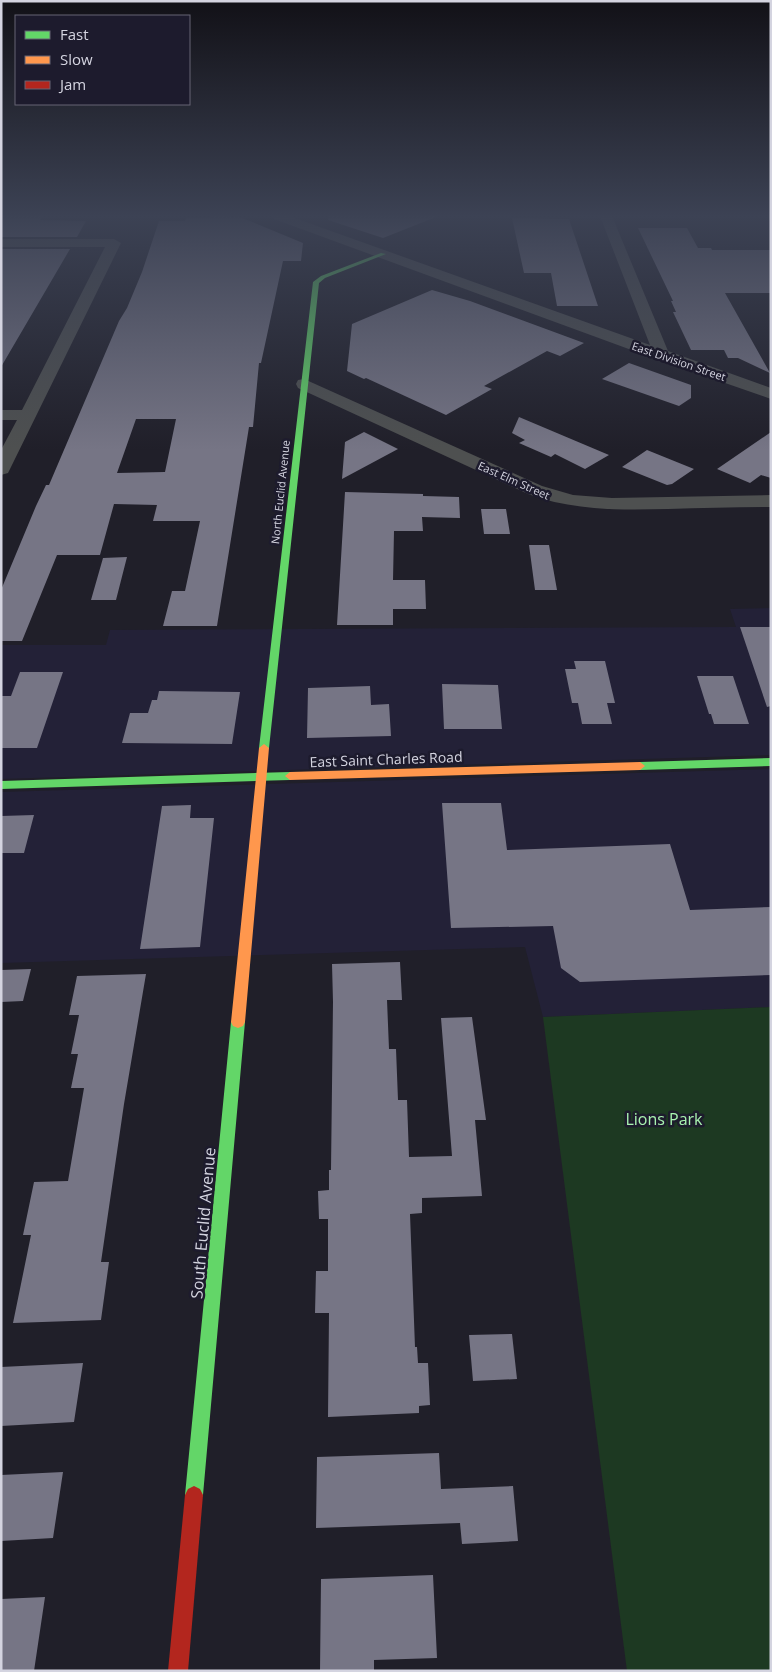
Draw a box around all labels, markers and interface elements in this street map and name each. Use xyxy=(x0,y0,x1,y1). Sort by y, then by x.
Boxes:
legend xyxy=(15,15,190,105)
text: Fast xyxy=(60,24,89,44)
text: Slow xyxy=(60,49,93,69)
text: Jam xyxy=(58,74,86,94)
street label: East Division Street xyxy=(630,338,728,384)
street label: North Euclid Avenue xyxy=(267,439,293,545)
street label: East Elm Street xyxy=(476,458,552,503)
street label: East Saint Charles Road xyxy=(309,747,463,771)
park label: Lions Park xyxy=(625,1108,703,1130)
street label: South Euclid Avenue xyxy=(185,1146,221,1300)

